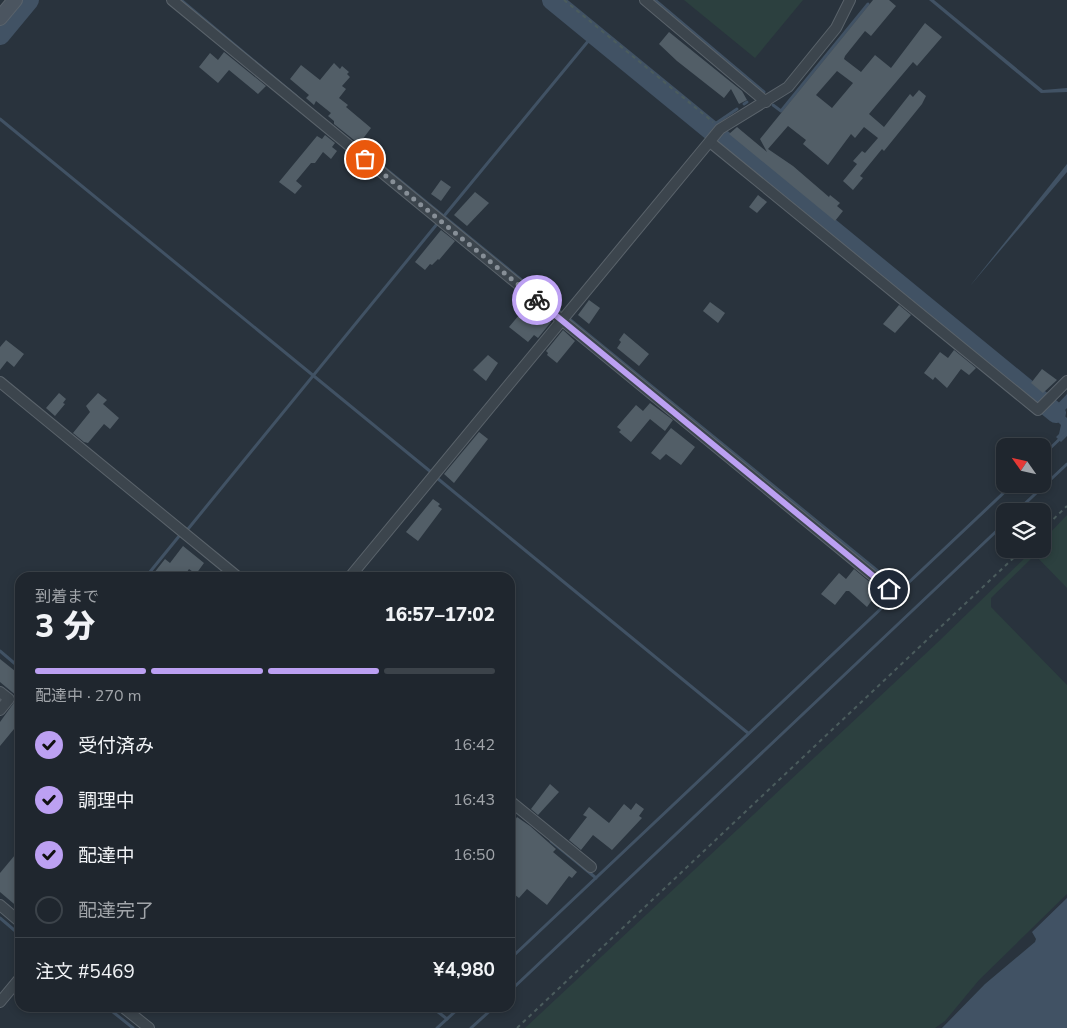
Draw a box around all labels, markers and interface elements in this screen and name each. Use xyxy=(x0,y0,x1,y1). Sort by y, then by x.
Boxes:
pin xyxy=(344,138,386,180)
icon: bag xyxy=(351,145,379,173)
courier xyxy=(512,275,562,325)
icon: bike xyxy=(523,286,551,314)
north arrow xyxy=(996,438,1051,492)
map controls xyxy=(996,438,1051,558)
button: layers xyxy=(996,503,1051,558)
pin xyxy=(868,568,910,610)
icon: home xyxy=(875,575,903,603)
text: 到着まで xyxy=(35,586,99,608)
text: 16:57–17:02 xyxy=(384,602,495,628)
text: 3 分 xyxy=(35,605,95,648)
text: 配達中 · 270 m xyxy=(35,685,141,707)
icon: check xyxy=(35,731,63,759)
text: 受付済み xyxy=(78,733,154,759)
text: 16:42 xyxy=(453,734,495,756)
icon: check xyxy=(35,786,63,814)
text: 調理中 xyxy=(78,788,135,814)
text: 16:43 xyxy=(453,789,495,811)
icon: check xyxy=(35,841,63,869)
text: 配達中 xyxy=(78,843,135,869)
text: 16:50 xyxy=(453,844,495,866)
text: 配達完了 xyxy=(78,898,154,924)
text: ¥4,980 xyxy=(433,957,495,983)
text: 注文 #5469 xyxy=(35,959,135,985)

